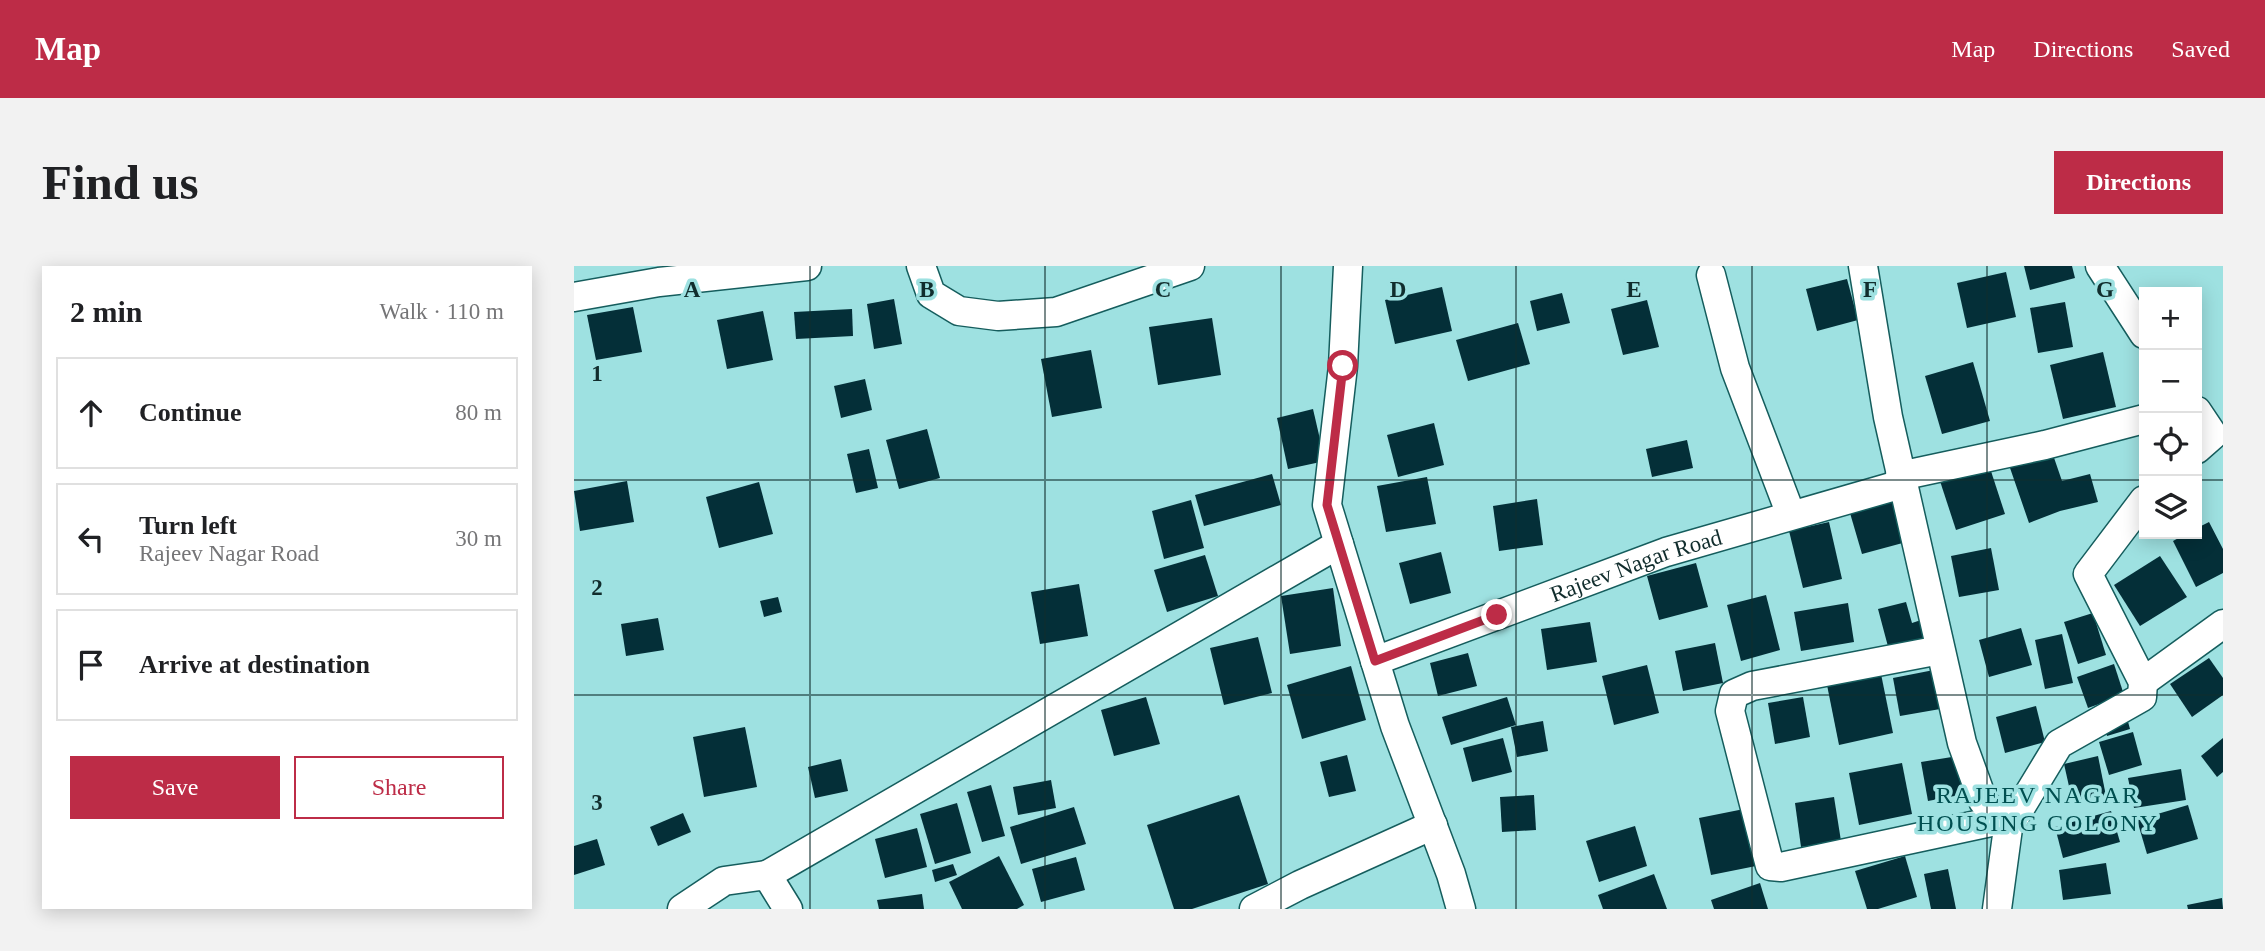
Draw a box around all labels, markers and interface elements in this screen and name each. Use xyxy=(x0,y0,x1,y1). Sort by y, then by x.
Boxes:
text: Map xyxy=(35,31,101,67)
text: Map xyxy=(1951,36,1995,62)
text: Directions xyxy=(2033,36,2133,62)
text: Saved xyxy=(2171,36,2230,62)
button: Directions xyxy=(2054,151,2223,214)
text: Find us xyxy=(42,155,199,210)
text: A xyxy=(684,277,701,302)
text: B xyxy=(919,277,935,302)
text: C xyxy=(1155,277,1171,302)
text: D xyxy=(1390,277,1406,302)
text: E xyxy=(1626,277,1642,302)
text: F xyxy=(1863,277,1877,302)
text: G xyxy=(2096,277,2114,302)
map controls xyxy=(2139,287,2202,539)
button: + xyxy=(2139,287,2202,350)
text: 2 min xyxy=(70,295,143,328)
text: Walk · 110 m xyxy=(380,299,504,324)
route start xyxy=(1327,350,1358,381)
button: − xyxy=(2139,350,2202,413)
text: 1 xyxy=(591,361,603,386)
icon: ahead xyxy=(72,394,110,432)
text: Continue xyxy=(139,398,242,427)
text: 80 m xyxy=(455,400,502,425)
button: locate xyxy=(2139,413,2202,476)
button: layers xyxy=(2139,476,2202,539)
text: Turn left xyxy=(139,511,237,540)
icon: left xyxy=(72,520,110,558)
street label: Rajeev Nagar Road xyxy=(1547,524,1725,607)
text: 30 m xyxy=(455,526,502,551)
text: Rajeev Nagar Road xyxy=(139,541,319,566)
text: 2 xyxy=(591,575,603,600)
route end xyxy=(1481,599,1512,630)
icon: arrive xyxy=(72,646,110,684)
text: Arrive at destination xyxy=(139,650,370,679)
button: Save xyxy=(70,756,280,819)
button: Share xyxy=(294,756,504,819)
district label: RAJEEV NAGAR HOUSING COLONY xyxy=(1917,782,2159,836)
text: 3 xyxy=(591,790,603,815)

